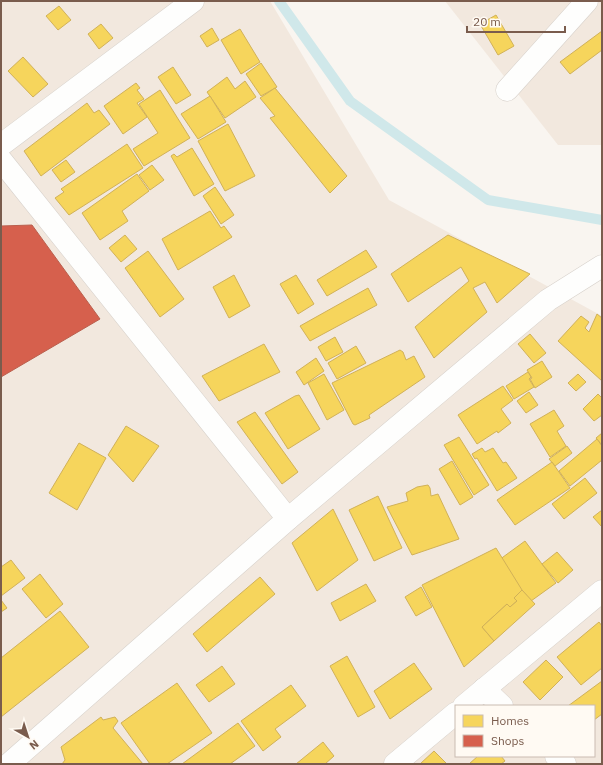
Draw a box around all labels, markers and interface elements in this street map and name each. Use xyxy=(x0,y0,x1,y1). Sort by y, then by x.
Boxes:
scale bar xyxy=(467,8,565,34)
text: 20 m xyxy=(473,14,501,29)
legend xyxy=(455,705,595,757)
text: Homes xyxy=(491,713,529,728)
north arrow xyxy=(8,717,48,757)
text: Shops xyxy=(491,733,524,748)
text: N xyxy=(27,737,42,753)

